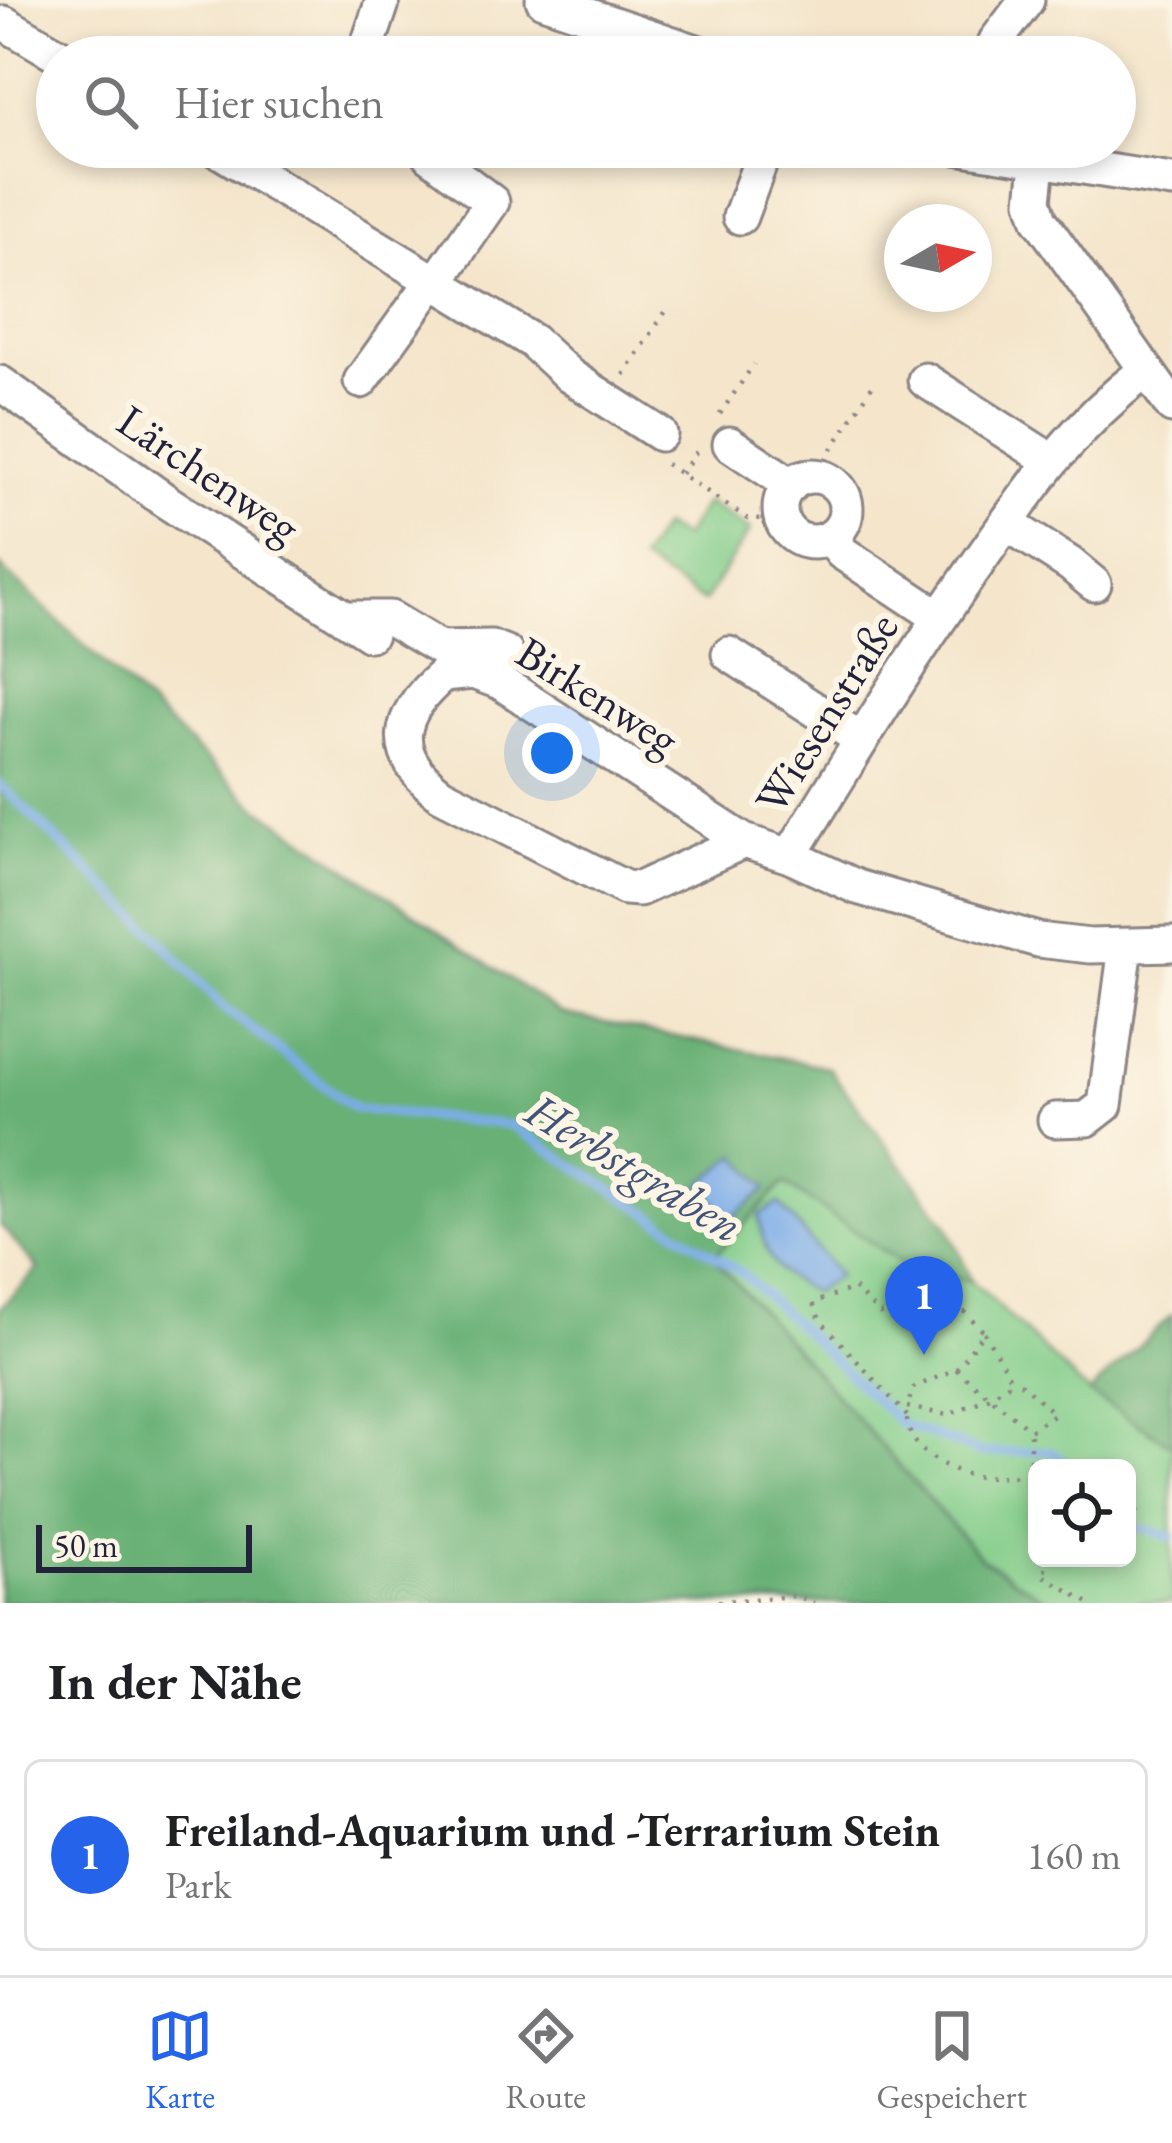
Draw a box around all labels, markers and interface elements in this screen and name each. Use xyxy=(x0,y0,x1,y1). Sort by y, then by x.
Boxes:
search box xyxy=(36,36,1136,168)
icon: search xyxy=(78,69,144,135)
text: Hier suchen xyxy=(174,73,384,131)
north arrow xyxy=(884,204,992,312)
street label: Lärchenweg xyxy=(107,391,312,555)
street label: Wiesenstraße xyxy=(741,602,911,824)
street label: Birkenweg xyxy=(506,623,690,768)
your location xyxy=(522,723,582,783)
water label: Herbstgraben xyxy=(515,1078,754,1256)
pin: 1 xyxy=(885,1256,963,1355)
map controls xyxy=(1028,1459,1136,1567)
button: locate xyxy=(1028,1459,1136,1567)
scale bar xyxy=(36,1519,252,1572)
text: 50 m xyxy=(54,1524,118,1567)
text: In der Nähe xyxy=(48,1648,302,1714)
text: Freiland-Aquarium und -Terrarium Stein xyxy=(165,1801,940,1859)
text: 1 xyxy=(80,1830,100,1881)
text: 160 m xyxy=(1027,1830,1121,1881)
text: Park xyxy=(165,1859,231,1910)
tab: Karte xyxy=(145,2003,215,2118)
tab: Route xyxy=(506,2003,586,2118)
tab: Gespeichert xyxy=(876,2003,1027,2118)

